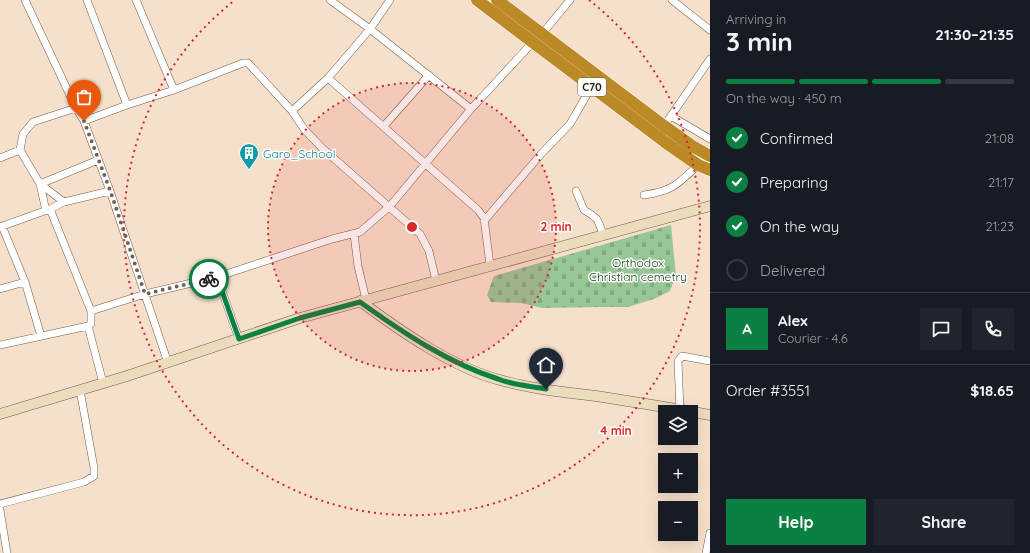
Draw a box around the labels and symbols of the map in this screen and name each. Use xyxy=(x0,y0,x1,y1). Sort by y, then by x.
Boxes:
road number: C70 xyxy=(578,78,606,96)
pin xyxy=(67,80,101,121)
building icon: Garo_School xyxy=(238,142,260,170)
place label: Garo_School xyxy=(263,146,335,161)
text: 2 min xyxy=(540,219,572,234)
centre of rings xyxy=(405,220,419,234)
park label: Orthodox Christian cemetry xyxy=(589,255,687,284)
courier xyxy=(189,259,229,299)
pin xyxy=(529,348,563,389)
text: 4 min xyxy=(600,423,632,438)

